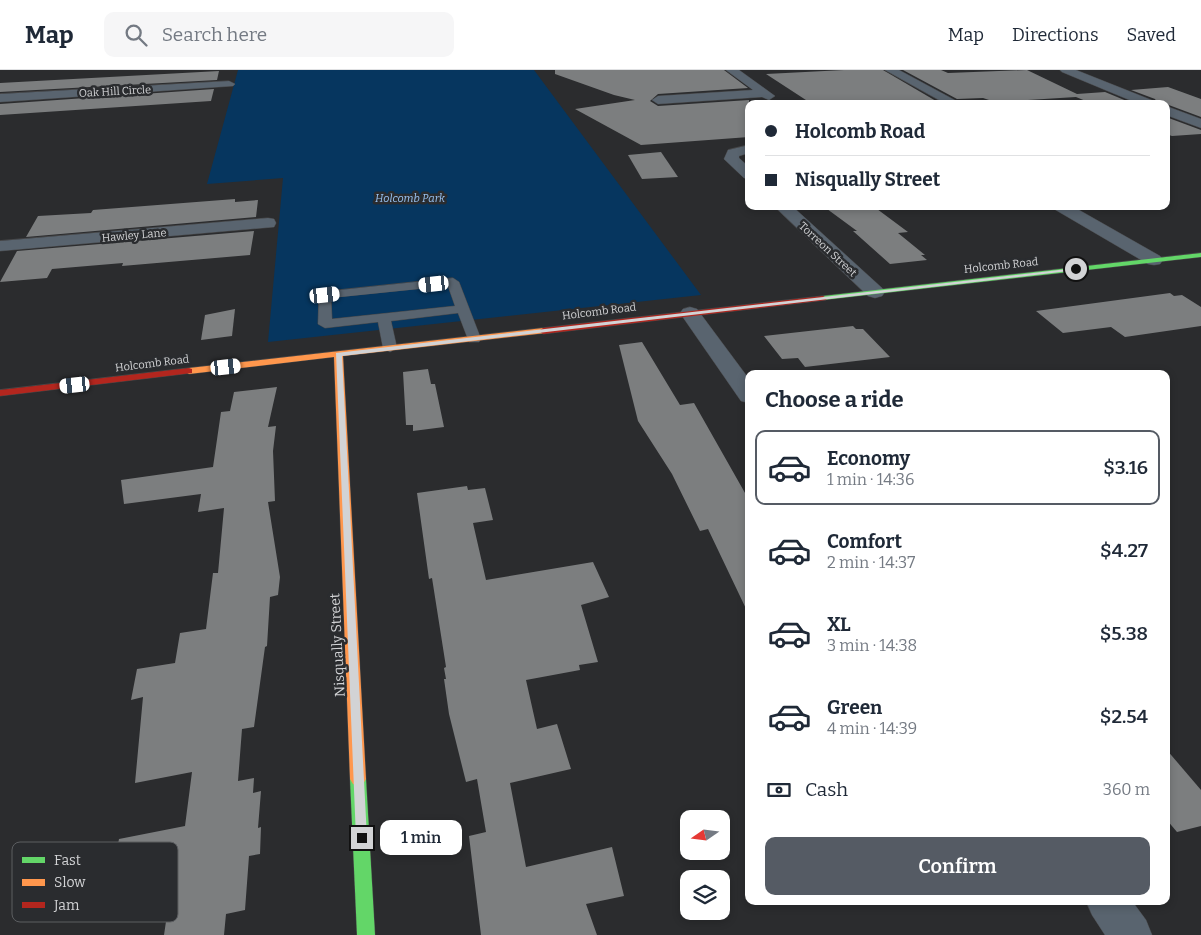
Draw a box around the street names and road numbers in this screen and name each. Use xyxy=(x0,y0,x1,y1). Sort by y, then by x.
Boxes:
street label: Oak Hill Circle xyxy=(79,83,151,100)
street label: Torreon Street xyxy=(796,219,859,279)
street label: Hawley Lane xyxy=(101,226,167,245)
street label: Holcomb Road xyxy=(963,255,1039,276)
street label: Holcomb Road xyxy=(561,300,637,323)
street label: Holcomb Road xyxy=(114,352,190,375)
street label: Nisqually Street xyxy=(326,593,349,697)

